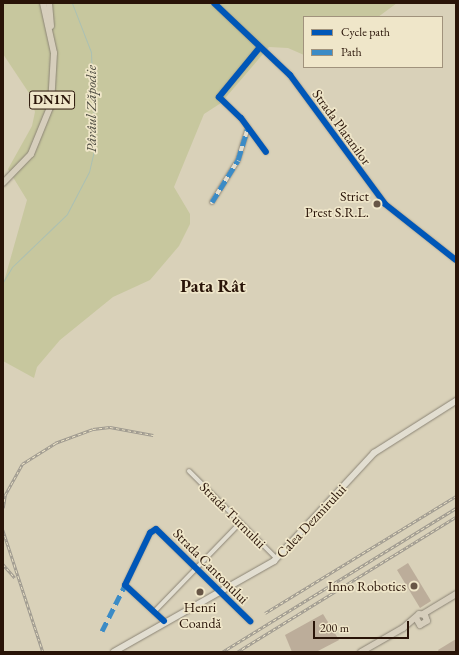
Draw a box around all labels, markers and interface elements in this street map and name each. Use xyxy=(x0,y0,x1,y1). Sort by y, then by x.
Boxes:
legend xyxy=(303,16,443,68)
text: Cycle path xyxy=(341,24,390,40)
text: Path xyxy=(341,44,362,60)
water label: Pârâul Zăpodie xyxy=(82,65,100,153)
street label: Strada Platanilor xyxy=(309,86,375,168)
road number: DN1N xyxy=(29,89,75,111)
place label: Strict Prest S.R.L. xyxy=(305,188,369,220)
marker: Strict Prest S.R.L. xyxy=(372,199,382,209)
district label: Pata Rât xyxy=(180,275,246,297)
street label: Strada Turnului xyxy=(196,478,270,552)
street label: Calea Dezmirului xyxy=(273,481,349,561)
street label: Strada Cantonului xyxy=(170,525,252,607)
place label: Inno Robotics xyxy=(328,578,406,594)
marker: Inno Robotics xyxy=(409,581,419,591)
marker: Henri Coandă xyxy=(195,587,205,597)
place label: Henri Coandă xyxy=(179,599,221,632)
scale bar xyxy=(315,613,411,639)
text: 200 m xyxy=(320,620,349,636)

